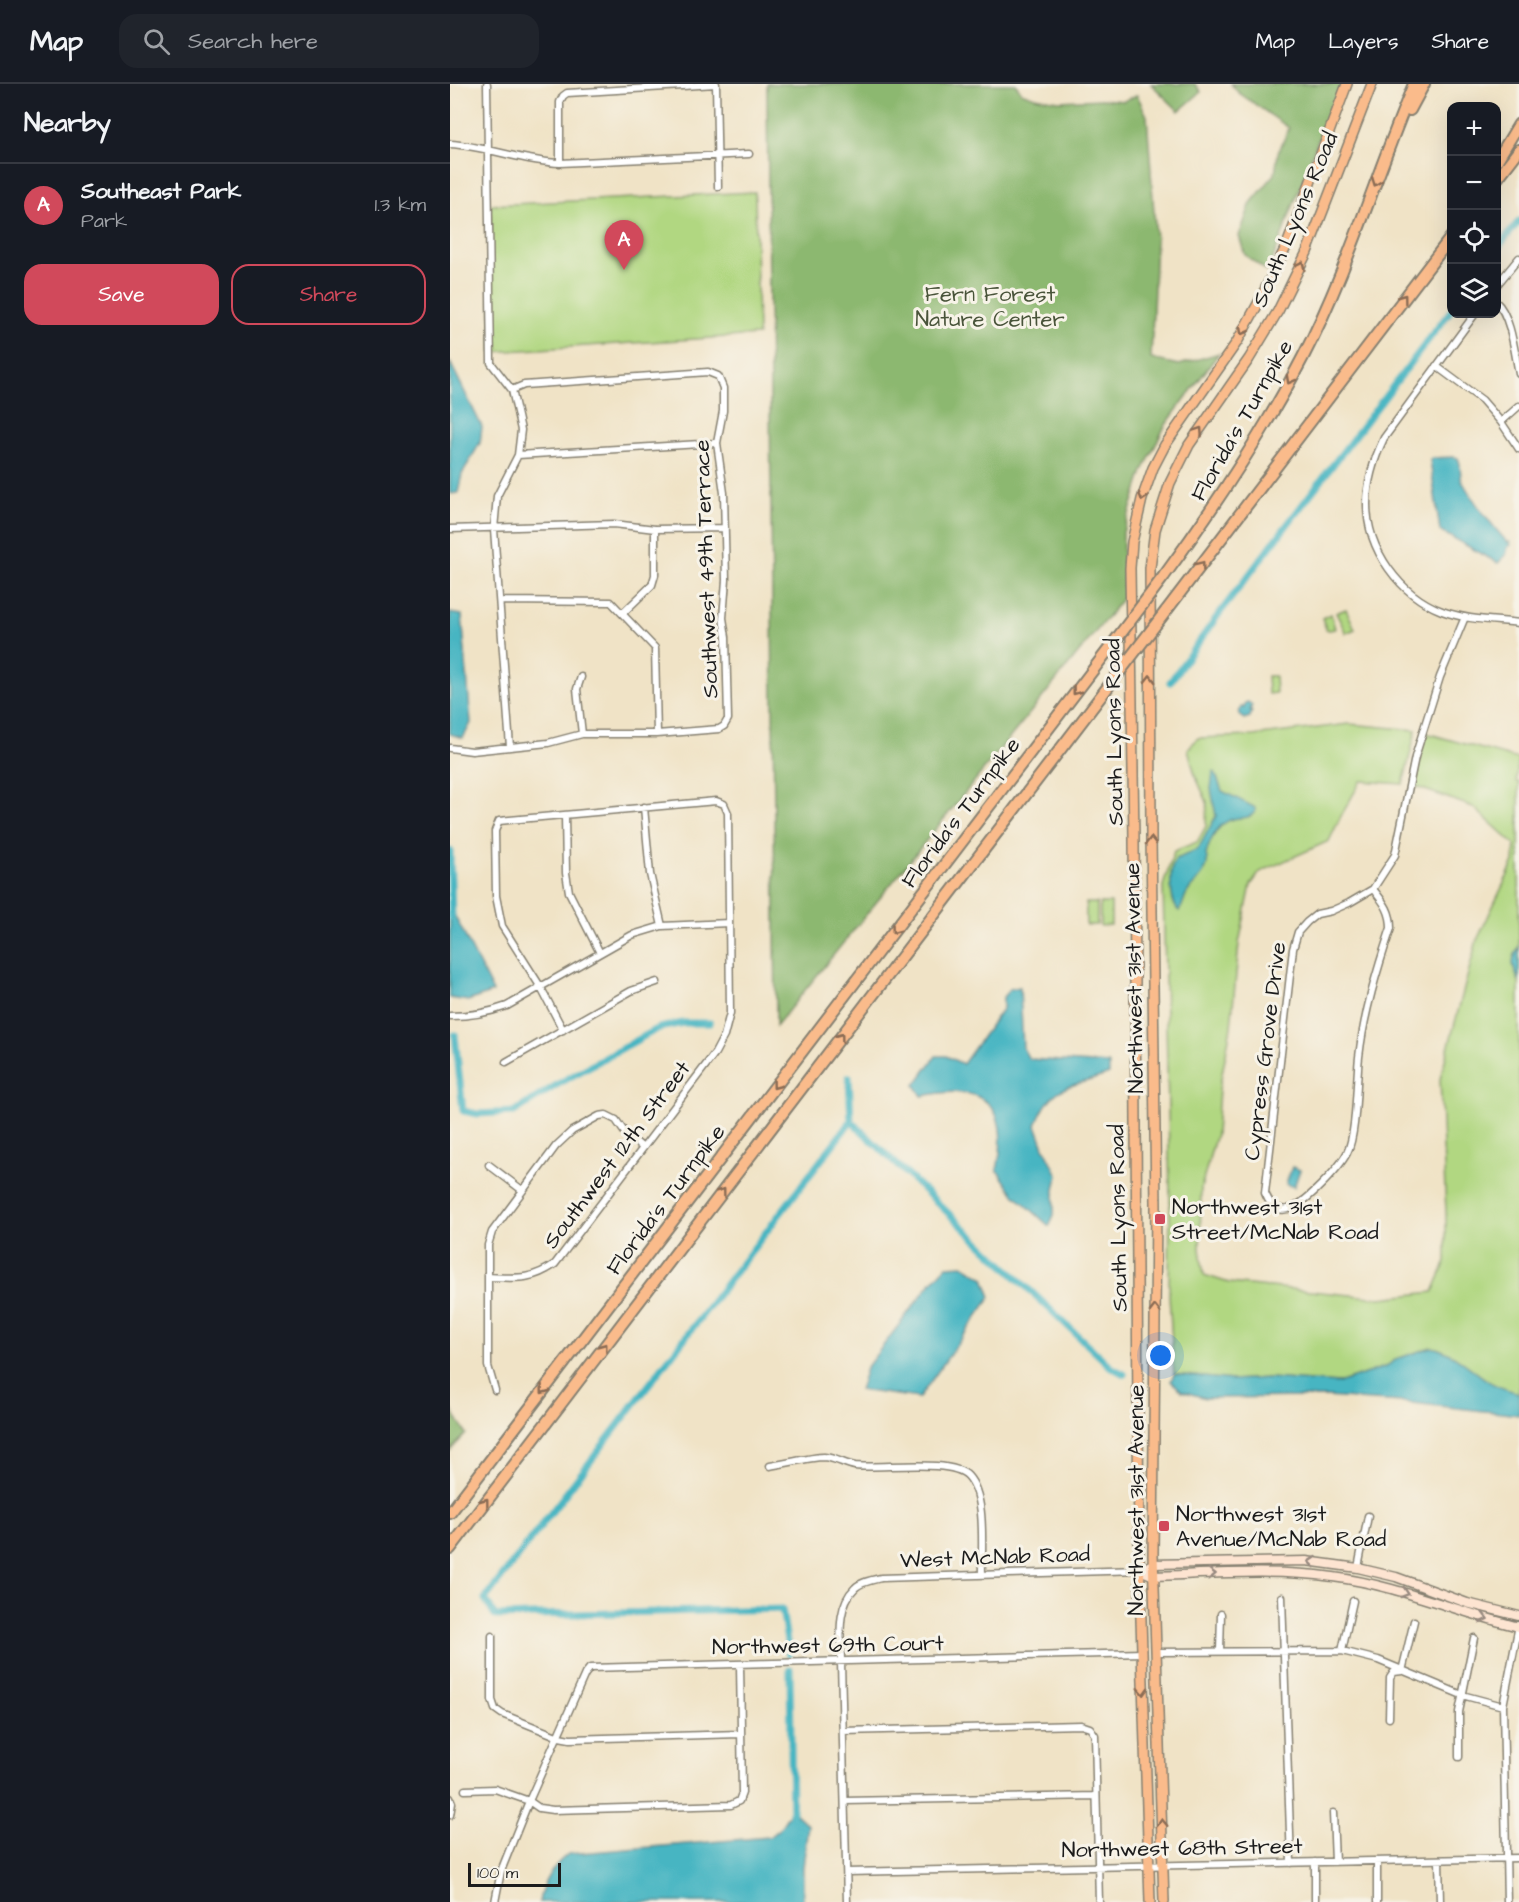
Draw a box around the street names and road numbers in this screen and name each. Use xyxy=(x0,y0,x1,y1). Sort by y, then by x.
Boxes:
street label: South Lyons Road xyxy=(1245,127,1347,312)
street label: Florida's Turnpike xyxy=(1184,334,1301,507)
street label: Southwest 49th Terrace xyxy=(686,439,727,699)
street label: South Lyons Road xyxy=(1097,638,1133,826)
street label: Florida's Turnpike xyxy=(894,731,1028,895)
street label: Northwest 31st Avenue xyxy=(1117,862,1152,1094)
street label: Cypress Grove Drive xyxy=(1237,940,1295,1162)
street label: Southwest 12th Street xyxy=(536,1055,698,1255)
street label: Florida's Turnpike xyxy=(599,1118,733,1282)
street label: South Lyons Road xyxy=(1101,1124,1137,1312)
street label: Northwest 31st Avenue xyxy=(1121,1385,1152,1615)
street label: West McNab Road xyxy=(899,1539,1091,1576)
street label: Northwest 69th Court xyxy=(712,1628,944,1663)
street label: Northwest 68th Street xyxy=(1061,1831,1303,1866)

